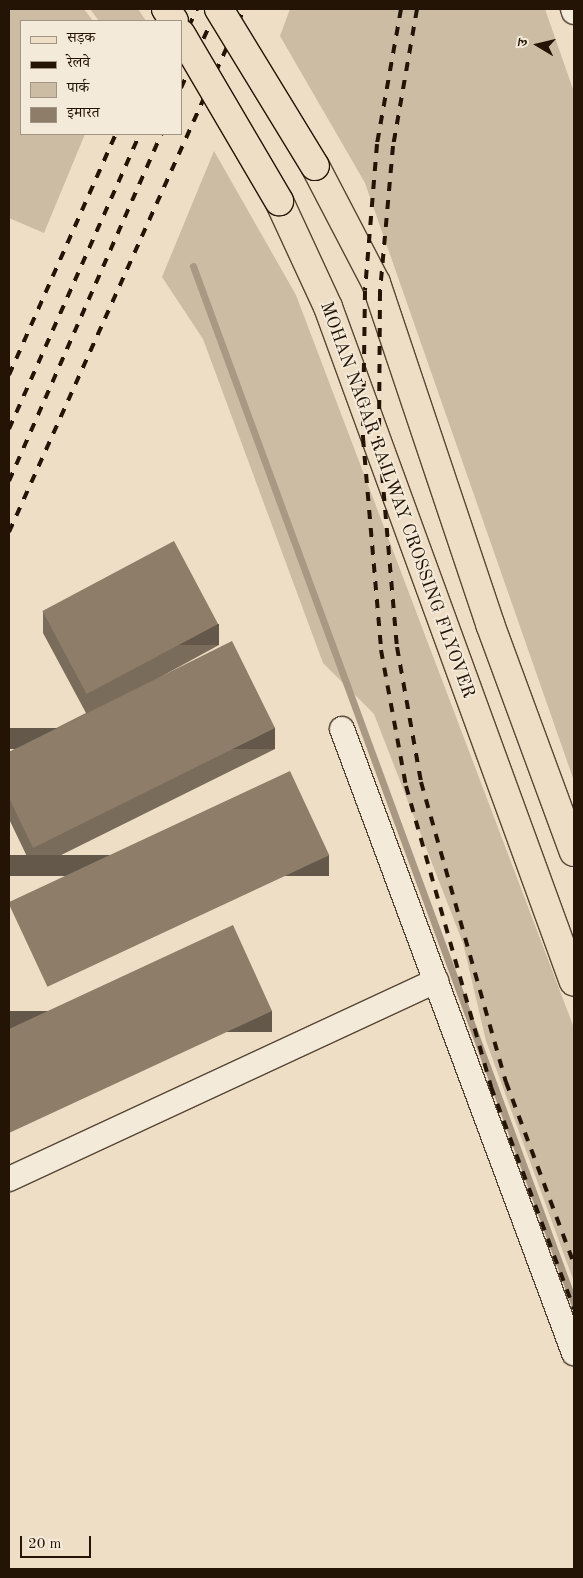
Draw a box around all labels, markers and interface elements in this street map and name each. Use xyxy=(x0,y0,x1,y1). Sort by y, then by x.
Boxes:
legend xyxy=(20,20,182,135)
north arrow xyxy=(513,20,563,70)
text: सड़क xyxy=(67,31,95,46)
text: उ xyxy=(516,38,531,47)
text: रेलवे xyxy=(67,56,90,71)
text: पार्क xyxy=(67,81,89,96)
text: इमारत xyxy=(67,106,100,121)
street label: MOHAN NAGAR RAILWAY CROSSING FLYOVER xyxy=(315,299,479,701)
scale bar xyxy=(22,1526,94,1558)
text: 20 m xyxy=(28,1537,62,1552)

